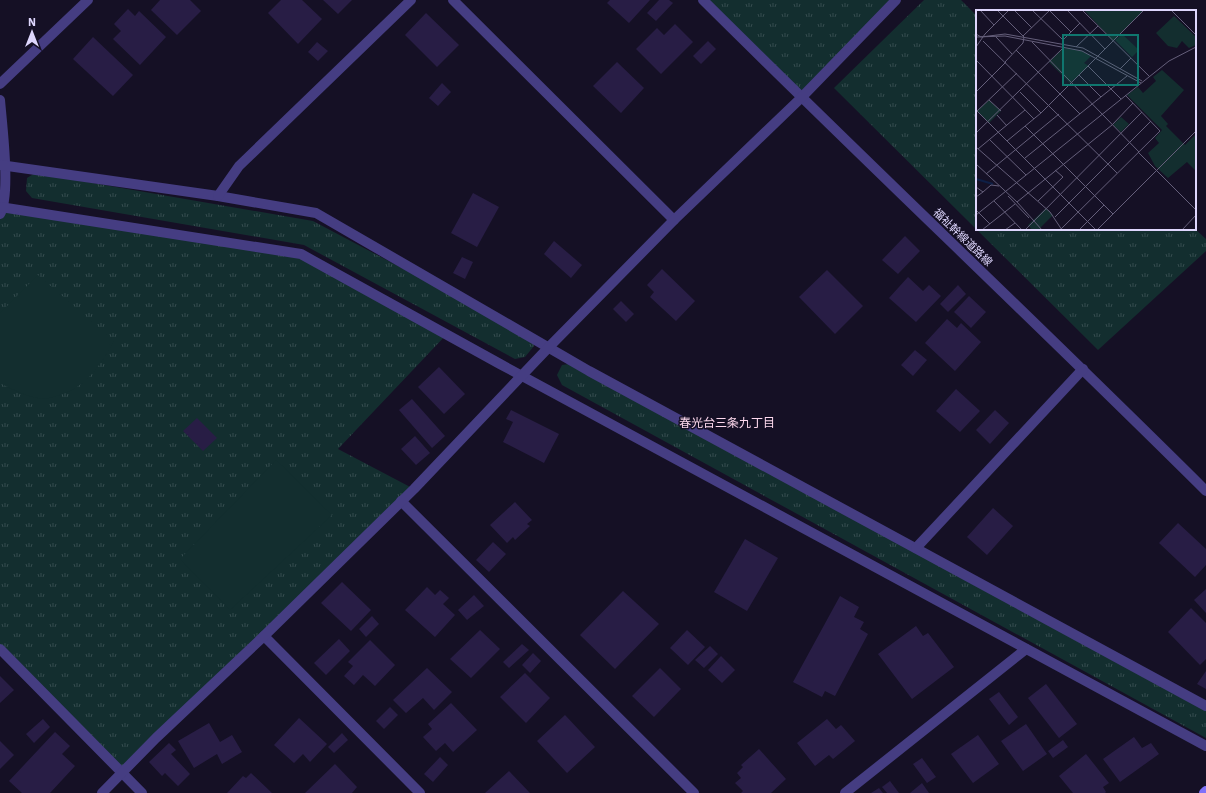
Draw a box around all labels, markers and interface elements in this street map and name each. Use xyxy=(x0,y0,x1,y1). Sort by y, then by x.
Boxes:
inset map xyxy=(976,10,1196,230)
north arrow xyxy=(12,12,52,52)
text: N xyxy=(28,15,36,29)
street label: 福祉幹線道路線 xyxy=(930,205,996,269)
district label: 春光台三条九丁目 xyxy=(679,415,775,430)

